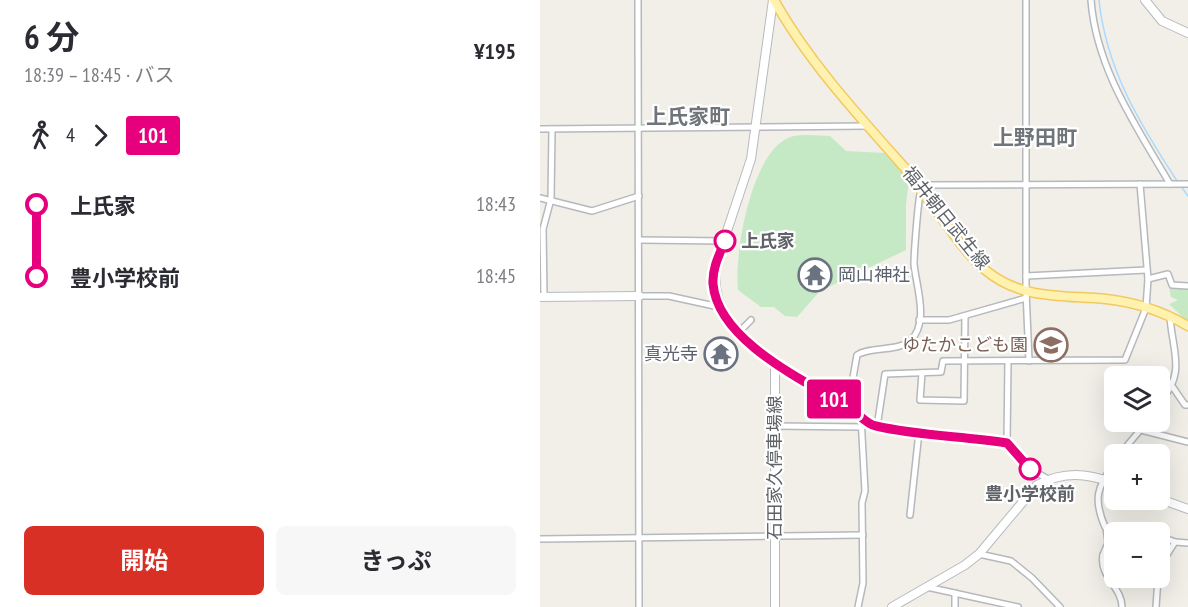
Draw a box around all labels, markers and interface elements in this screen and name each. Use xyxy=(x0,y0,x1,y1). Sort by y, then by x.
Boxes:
text: 6 分 xyxy=(24,15,80,58)
text: ¥195 xyxy=(474,37,516,65)
text: 18:39 – 18:45 · バス xyxy=(24,62,175,88)
district label: 上氏家町 xyxy=(646,103,730,130)
icon: walk xyxy=(24,119,57,152)
icon: forward xyxy=(84,119,117,152)
text: 4 xyxy=(66,122,75,148)
text: 101 xyxy=(138,122,168,149)
district label: 上野田町 xyxy=(993,124,1077,151)
street label: 福井朝日武生線 xyxy=(898,161,995,274)
text: 18:43 xyxy=(476,191,516,217)
text: 上氏家 xyxy=(70,192,136,220)
place label: 上氏家 xyxy=(741,229,795,252)
marker: 上氏家 xyxy=(714,230,736,252)
temple icon: 岡山神社 xyxy=(797,257,833,293)
text: 18:45 xyxy=(476,263,516,289)
place label: 岡山神社 xyxy=(838,263,910,286)
text: 豊小学校前 xyxy=(70,264,180,292)
school or university icon: ゆたかこども園 xyxy=(1033,327,1069,363)
place label: ゆたかこども園 xyxy=(902,333,1028,356)
temple icon: 真光寺 xyxy=(703,336,739,372)
place label: 真光寺 xyxy=(644,342,698,365)
map controls xyxy=(1104,366,1170,588)
button: layers xyxy=(1104,366,1170,432)
line badge: 101 xyxy=(800,380,868,418)
text: 101 xyxy=(819,386,849,413)
street label: 石田家久停車場線 xyxy=(763,396,786,540)
button: + xyxy=(1104,444,1170,510)
marker: 豊小学校前 xyxy=(1019,458,1041,480)
place label: 豊小学校前 xyxy=(985,482,1075,505)
button: − xyxy=(1104,522,1170,588)
button: 開始 xyxy=(24,526,264,595)
button: きっぷ xyxy=(276,526,516,595)

